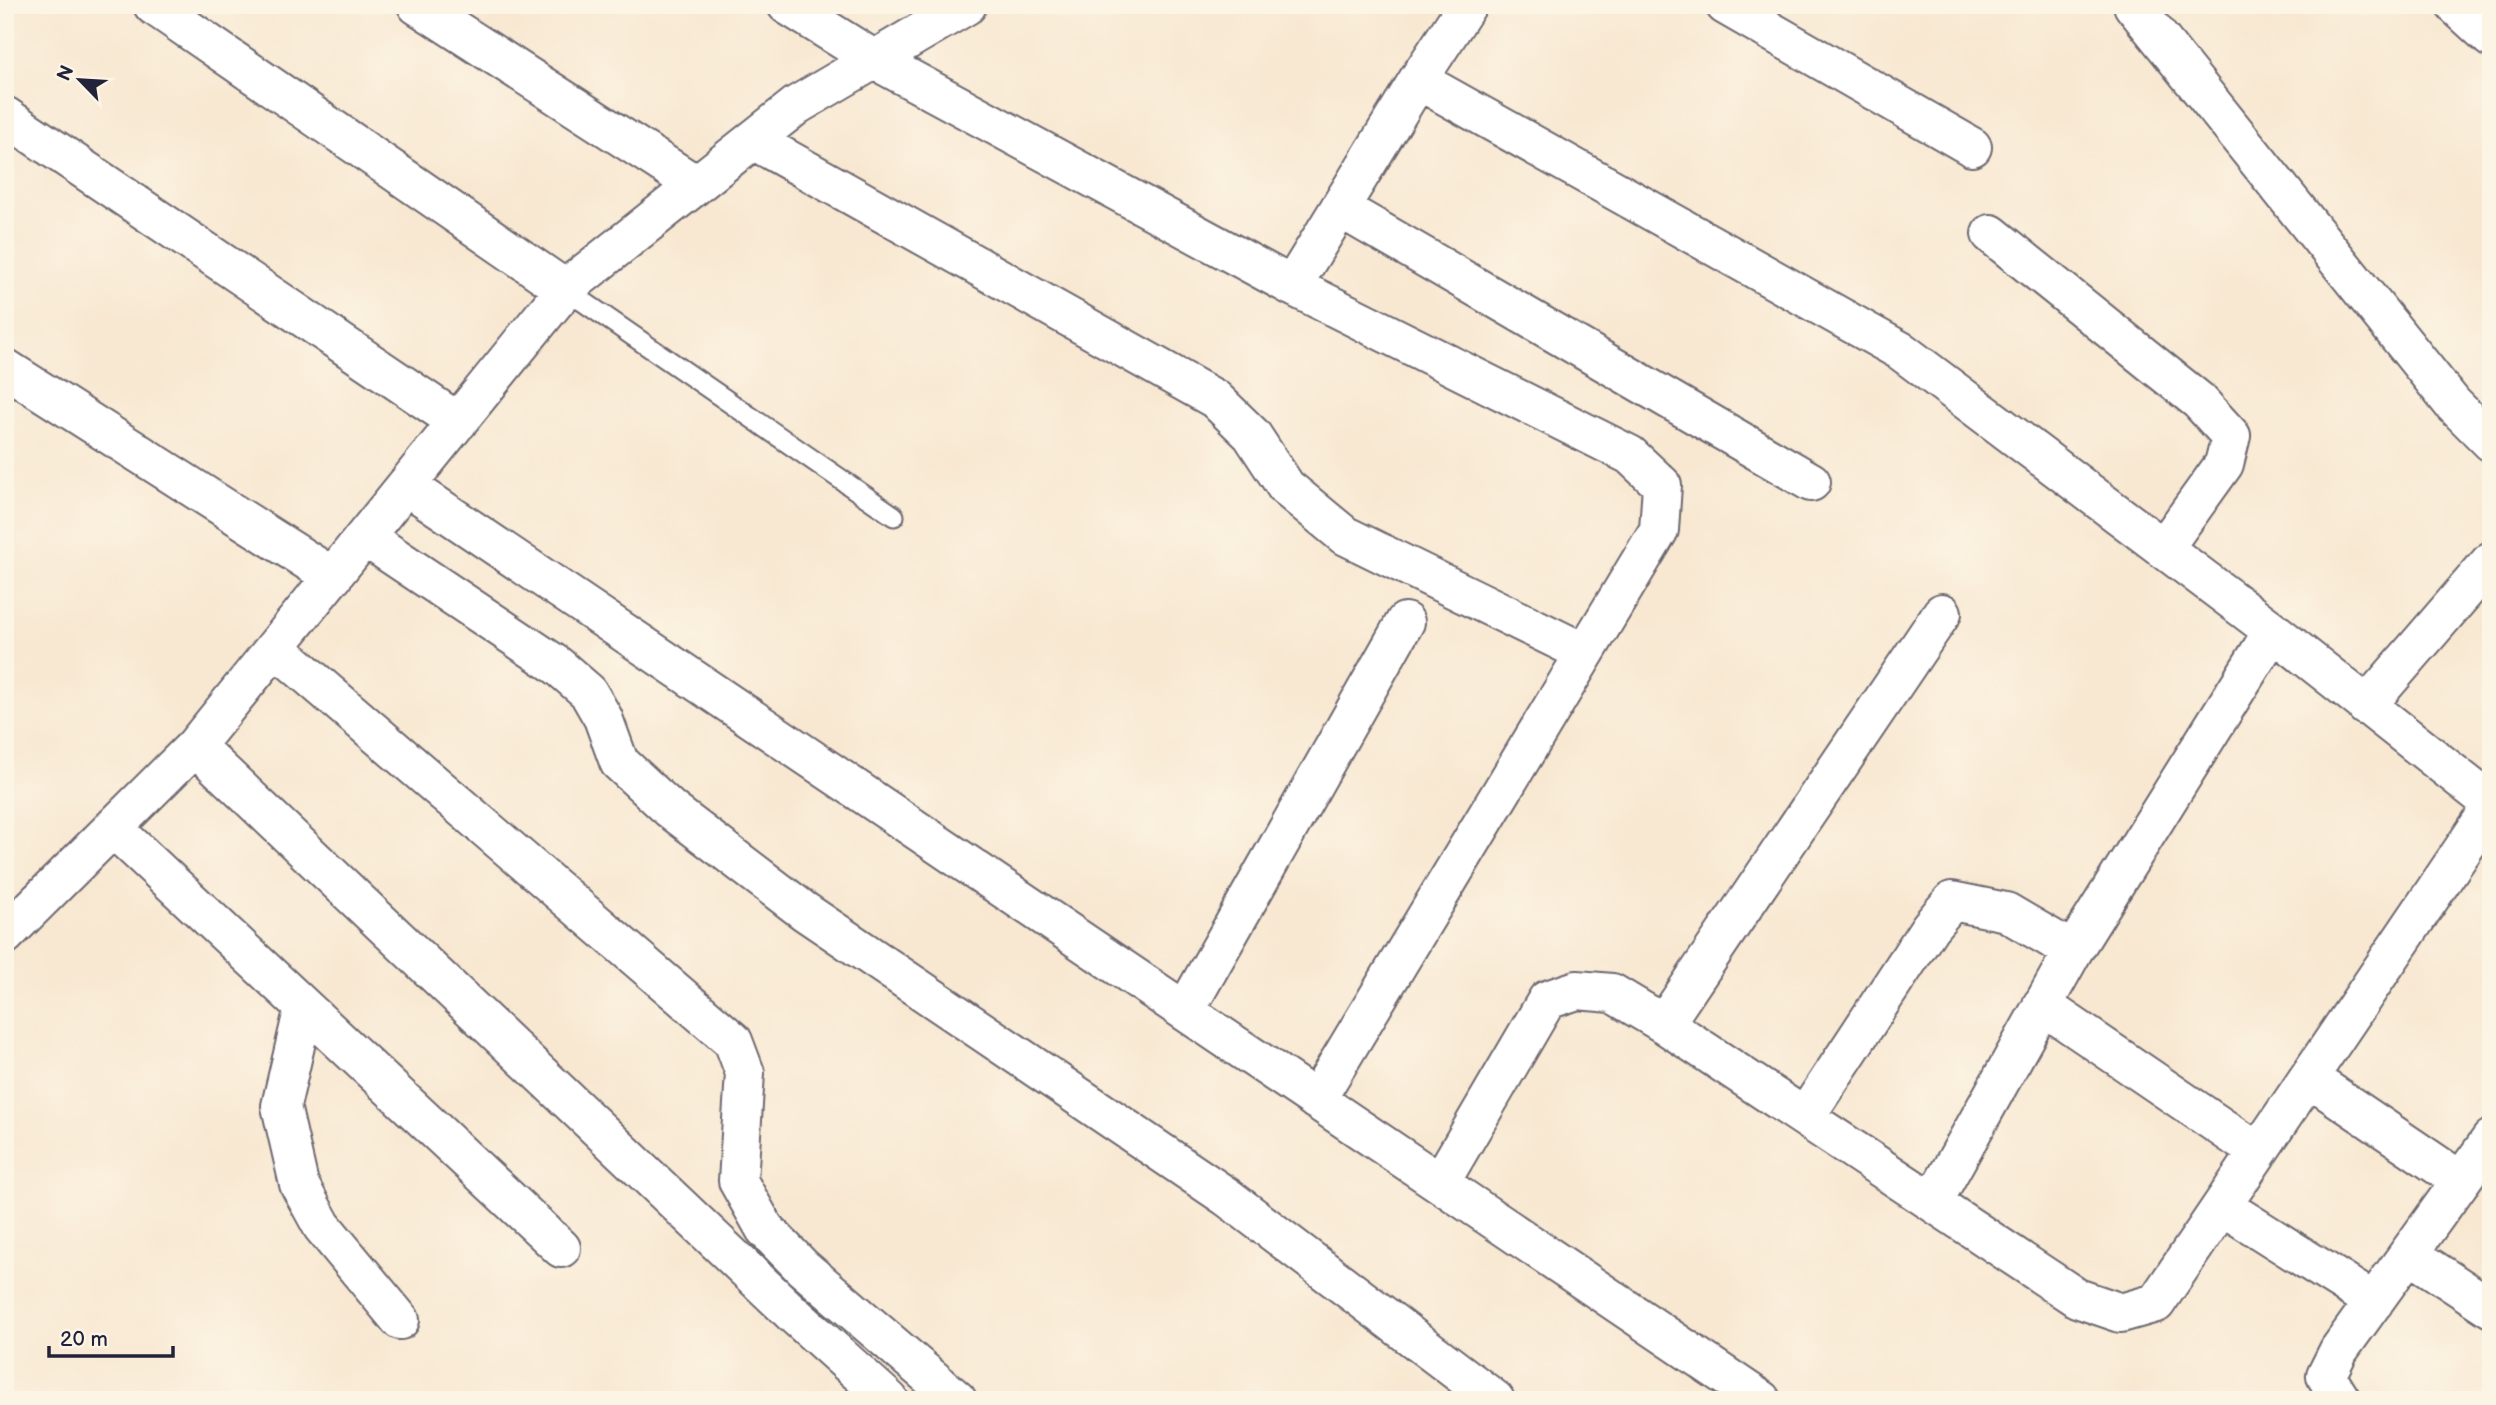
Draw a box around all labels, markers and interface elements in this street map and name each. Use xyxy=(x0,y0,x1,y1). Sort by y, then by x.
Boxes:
north arrow xyxy=(46,46,116,116)
text: N xyxy=(53,62,79,85)
scale bar xyxy=(49,1314,173,1358)
text: 20 m xyxy=(60,1327,108,1352)

